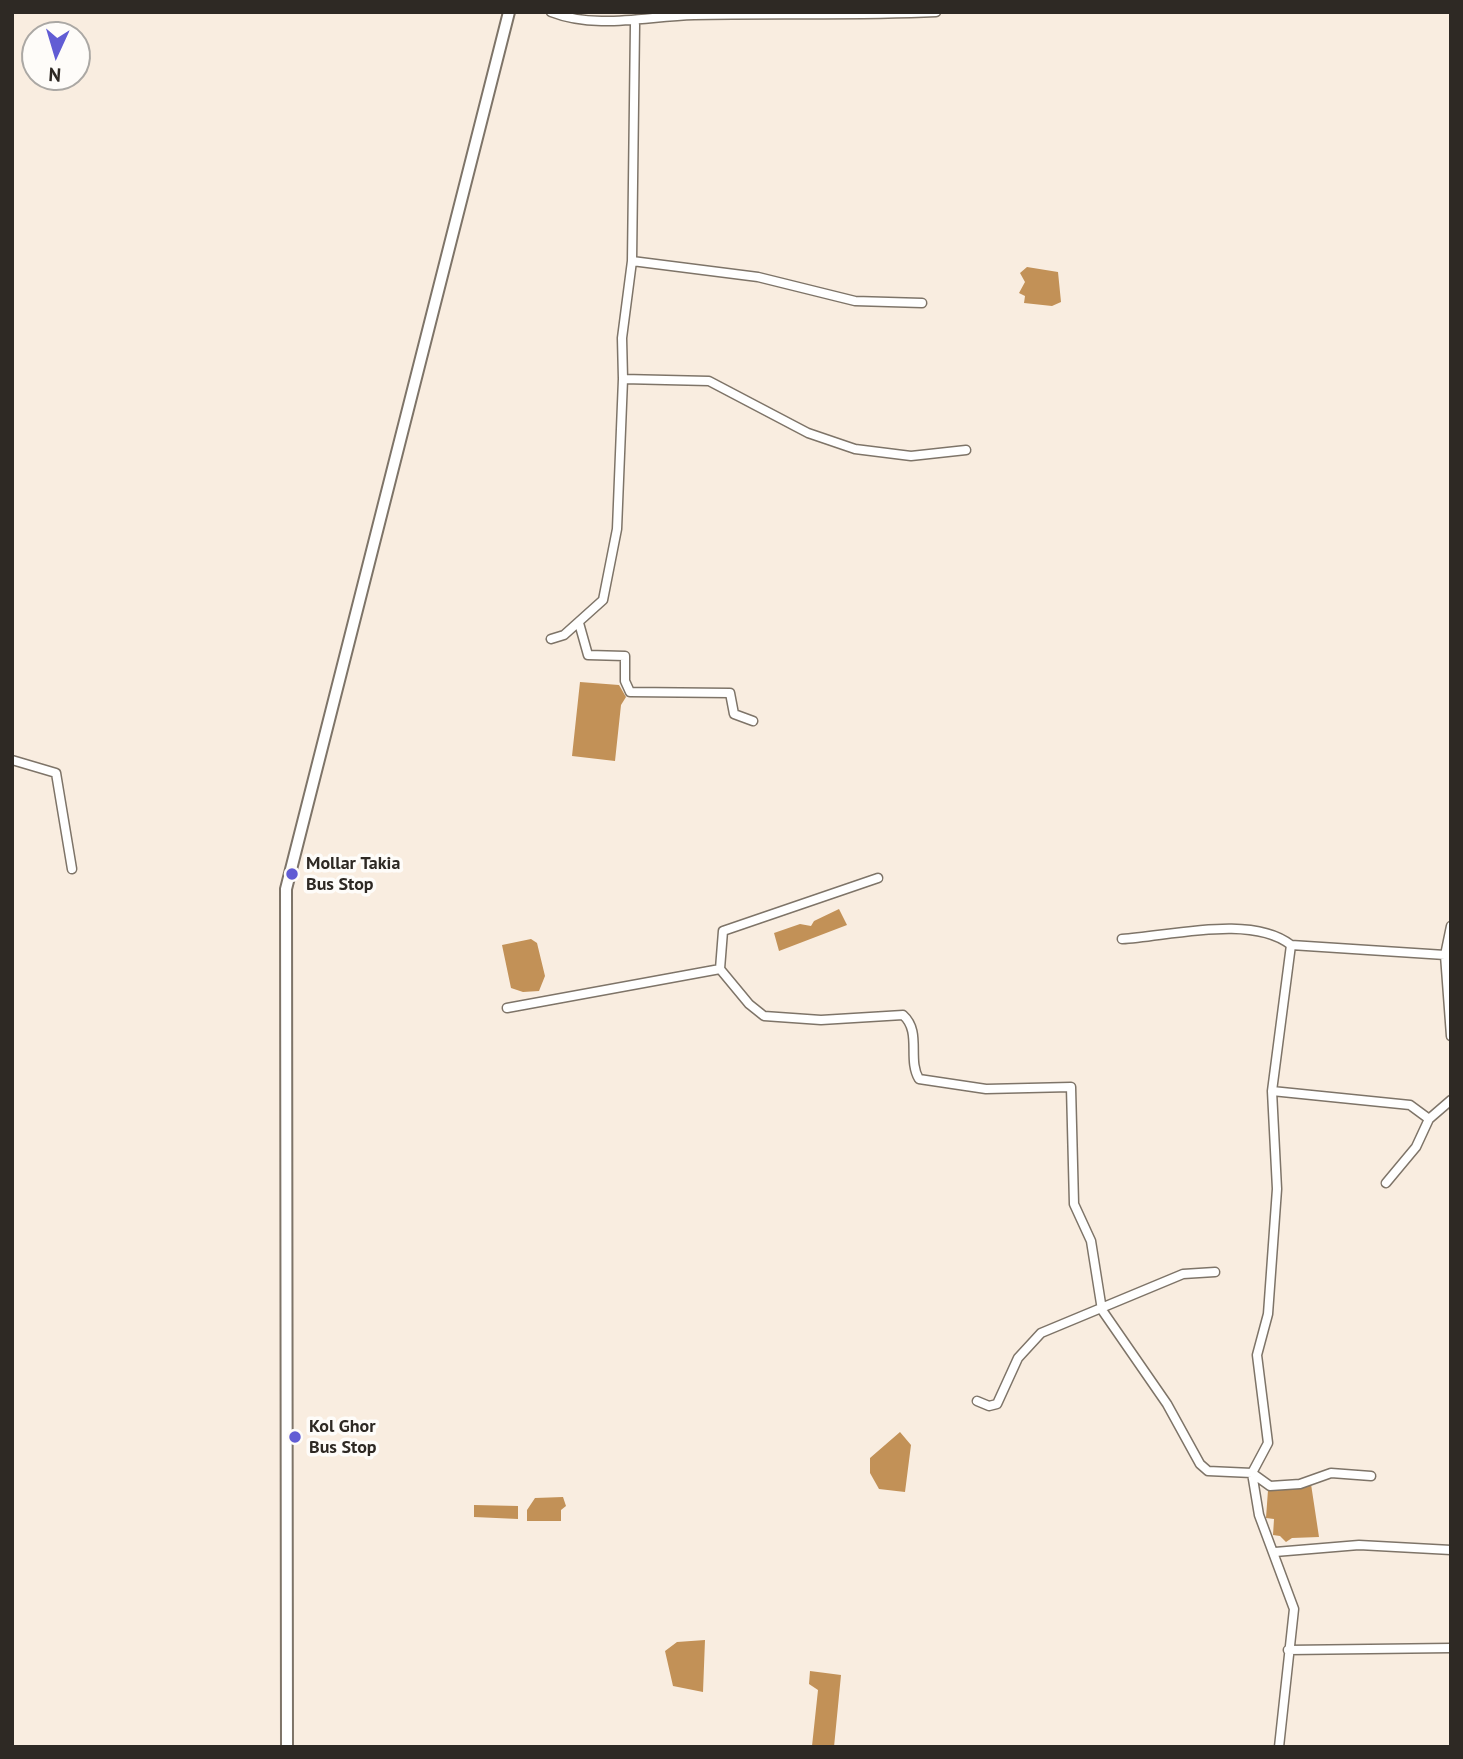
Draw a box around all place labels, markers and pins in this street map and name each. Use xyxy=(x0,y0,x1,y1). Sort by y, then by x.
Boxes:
place label: Mollar Takia Bus Stop xyxy=(306,853,400,896)
marker: Mollar Takia Bus Stop xyxy=(284,866,300,882)
place label: Kol Ghor Bus Stop xyxy=(309,1416,377,1458)
marker: Kol Ghor Bus Stop xyxy=(287,1429,303,1445)

